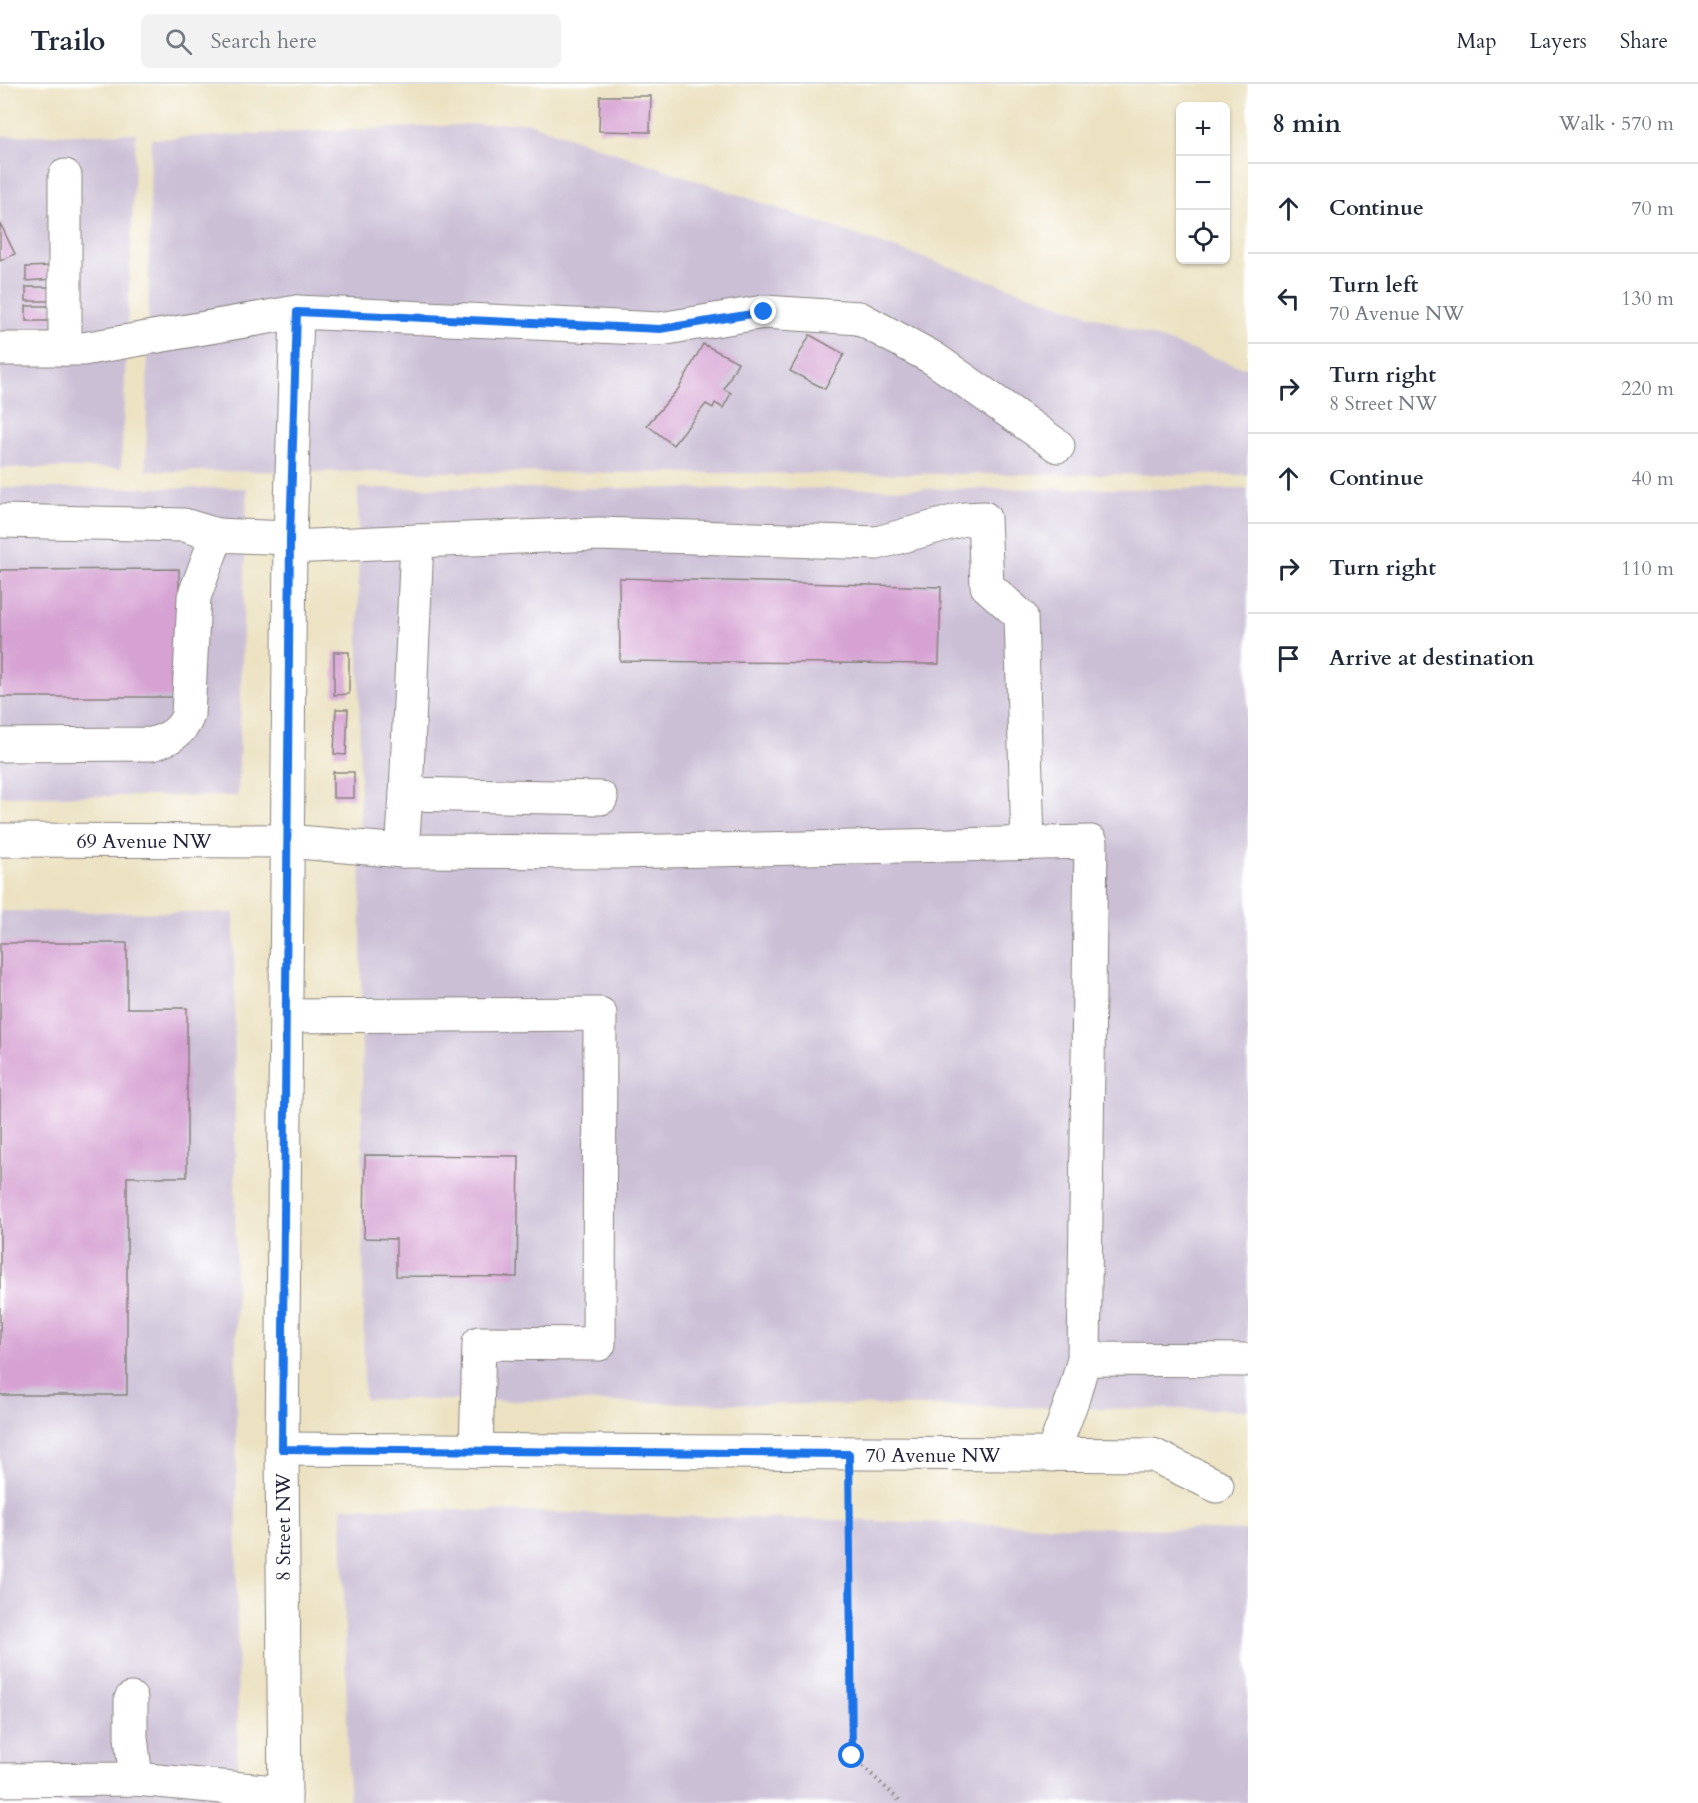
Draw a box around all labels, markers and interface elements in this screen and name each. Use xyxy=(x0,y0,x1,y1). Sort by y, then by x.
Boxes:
search box xyxy=(141,14,561,68)
text: Trailo xyxy=(30,22,105,60)
icon: search xyxy=(162,25,195,58)
text: Search here xyxy=(210,26,317,56)
text: Map xyxy=(1457,27,1497,56)
text: Layers xyxy=(1530,27,1587,56)
text: Share xyxy=(1620,27,1668,56)
map controls xyxy=(1176,102,1230,264)
button: + xyxy=(1176,102,1230,156)
text: 8 min xyxy=(1272,106,1341,141)
text: Walk · 570 m xyxy=(1559,110,1674,137)
button: − xyxy=(1176,156,1230,210)
icon: ahead xyxy=(1272,192,1305,225)
text: Continue xyxy=(1329,193,1424,223)
text: 70 m xyxy=(1631,195,1674,222)
button: locate xyxy=(1176,210,1230,264)
text: Turn left xyxy=(1329,270,1418,300)
icon: left xyxy=(1272,282,1305,315)
text: 130 m xyxy=(1621,285,1674,312)
route end xyxy=(750,298,776,324)
text: 70 Avenue NW xyxy=(1329,300,1464,327)
text: Turn right xyxy=(1329,360,1436,390)
icon: right xyxy=(1272,372,1305,405)
text: 220 m xyxy=(1621,375,1674,402)
text: 8 Street NW xyxy=(1329,390,1437,417)
icon: ahead xyxy=(1272,462,1305,495)
text: Continue xyxy=(1329,463,1424,493)
text: 40 m xyxy=(1631,465,1674,492)
icon: right xyxy=(1272,552,1305,585)
text: Turn right xyxy=(1329,553,1436,583)
text: 110 m xyxy=(1621,555,1674,582)
icon: arrive xyxy=(1272,642,1305,675)
text: Arrive at destination xyxy=(1329,643,1534,673)
street label: 69 Avenue NW xyxy=(76,828,213,855)
street label: 70 Avenue NW xyxy=(865,1442,1002,1469)
street label: 8 Street NW xyxy=(270,1472,297,1581)
route start xyxy=(838,1742,864,1768)

